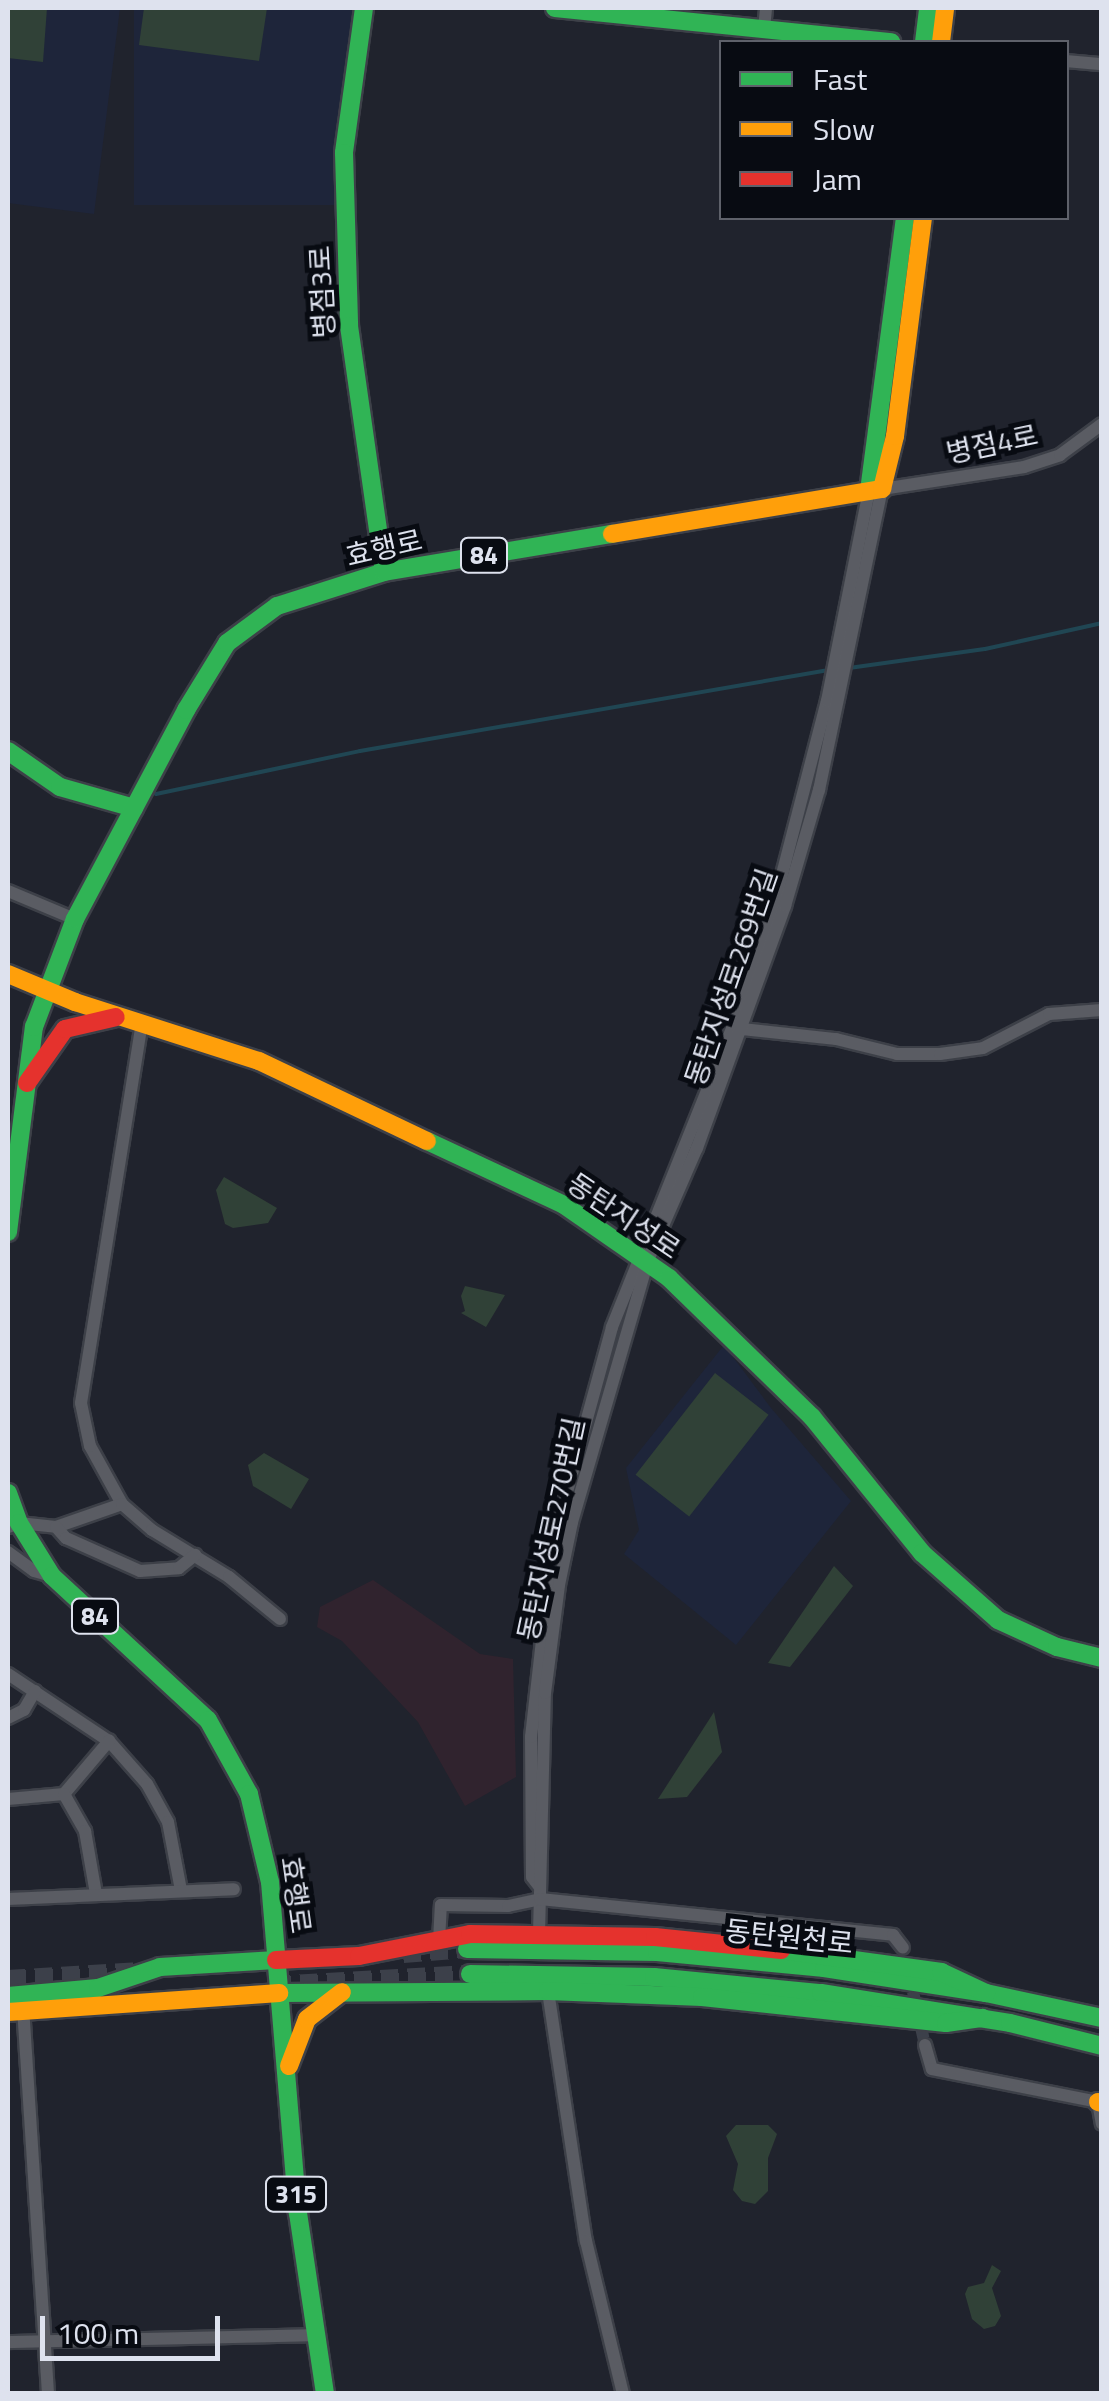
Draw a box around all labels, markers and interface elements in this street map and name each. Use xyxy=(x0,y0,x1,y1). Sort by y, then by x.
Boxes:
legend xyxy=(719,40,1069,220)
text: Fast xyxy=(813,56,867,102)
text: Slow xyxy=(813,106,875,152)
text: Jam xyxy=(813,156,862,202)
street label: 병점3로 xyxy=(303,245,341,339)
street label: 병점4로 xyxy=(943,418,1041,470)
street label: 효행로 xyxy=(343,523,425,573)
road number: 84 xyxy=(459,535,509,575)
street label: 동탄지성로269번길 xyxy=(678,864,784,1090)
street label: 동탄지성로 xyxy=(561,1166,687,1266)
street label: 동탄지성로270번길 xyxy=(511,1414,591,1644)
road number: 84 xyxy=(70,1596,120,1636)
street label: 효행로 xyxy=(274,1854,318,1936)
street label: 동탄원천로 xyxy=(723,1914,855,1960)
road number: 315 xyxy=(264,2174,328,2214)
scale bar xyxy=(45,2296,225,2358)
text: 100 m xyxy=(57,2310,139,2356)

